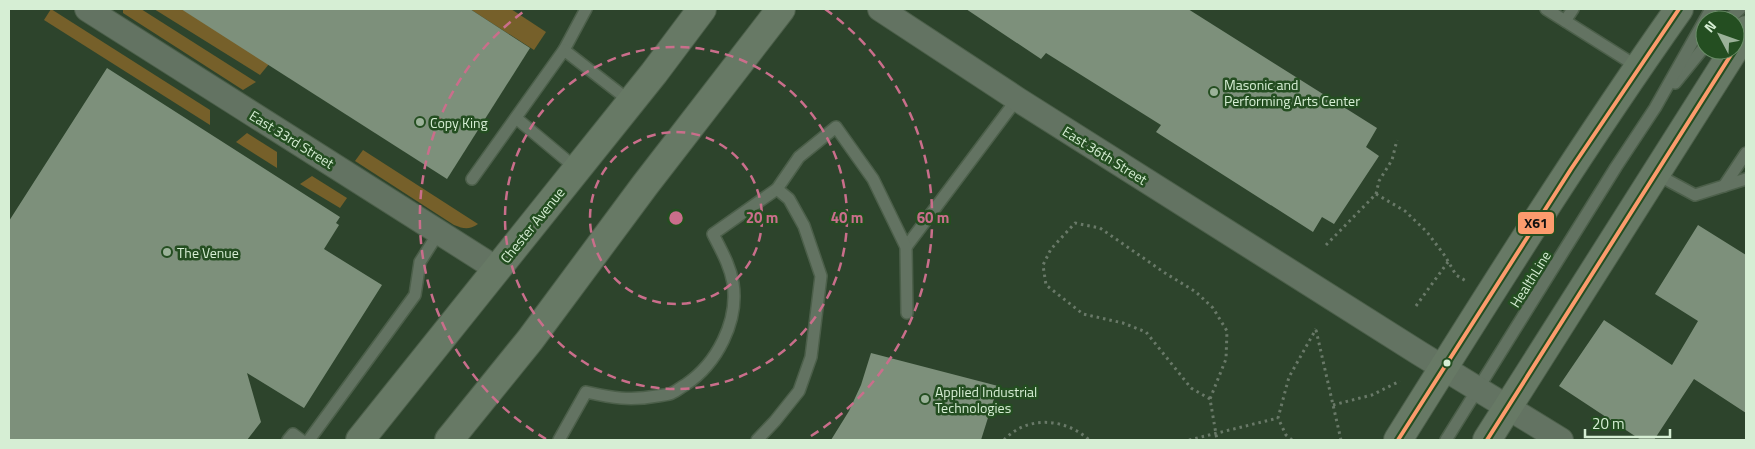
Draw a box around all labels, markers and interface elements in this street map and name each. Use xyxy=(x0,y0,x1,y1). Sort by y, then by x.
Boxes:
north arrow xyxy=(1695,10,1745,60)
text: N xyxy=(1699,16,1721,37)
place label: Masonic and Performing Arts Center xyxy=(1224,74,1360,111)
marker: Masonic and Performing Arts Center xyxy=(1208,86,1220,98)
street label: East 33rd Street xyxy=(246,105,338,173)
place label: Copy King xyxy=(430,112,488,133)
marker: Copy King xyxy=(414,116,426,128)
street label: East 36th Street xyxy=(1058,121,1152,190)
street label: Chester Avenue xyxy=(495,182,569,268)
text: 20 m xyxy=(746,206,778,229)
text: 40 m xyxy=(831,206,863,229)
text: 60 m xyxy=(917,206,949,229)
centre of rings xyxy=(667,209,685,227)
line badge: X61 xyxy=(1517,211,1555,235)
text: X61 xyxy=(1524,212,1548,233)
place label: The Venue xyxy=(177,242,239,263)
marker: The Venue xyxy=(161,246,173,258)
street label: HealthLine xyxy=(1504,247,1556,311)
unlabelled marker xyxy=(1442,358,1452,368)
place label: Applied Industrial Technologies xyxy=(935,381,1037,418)
marker: Applied Industrial Technologies xyxy=(919,393,931,405)
scale bar xyxy=(1585,406,1670,438)
text: 20 m xyxy=(1592,412,1625,435)

